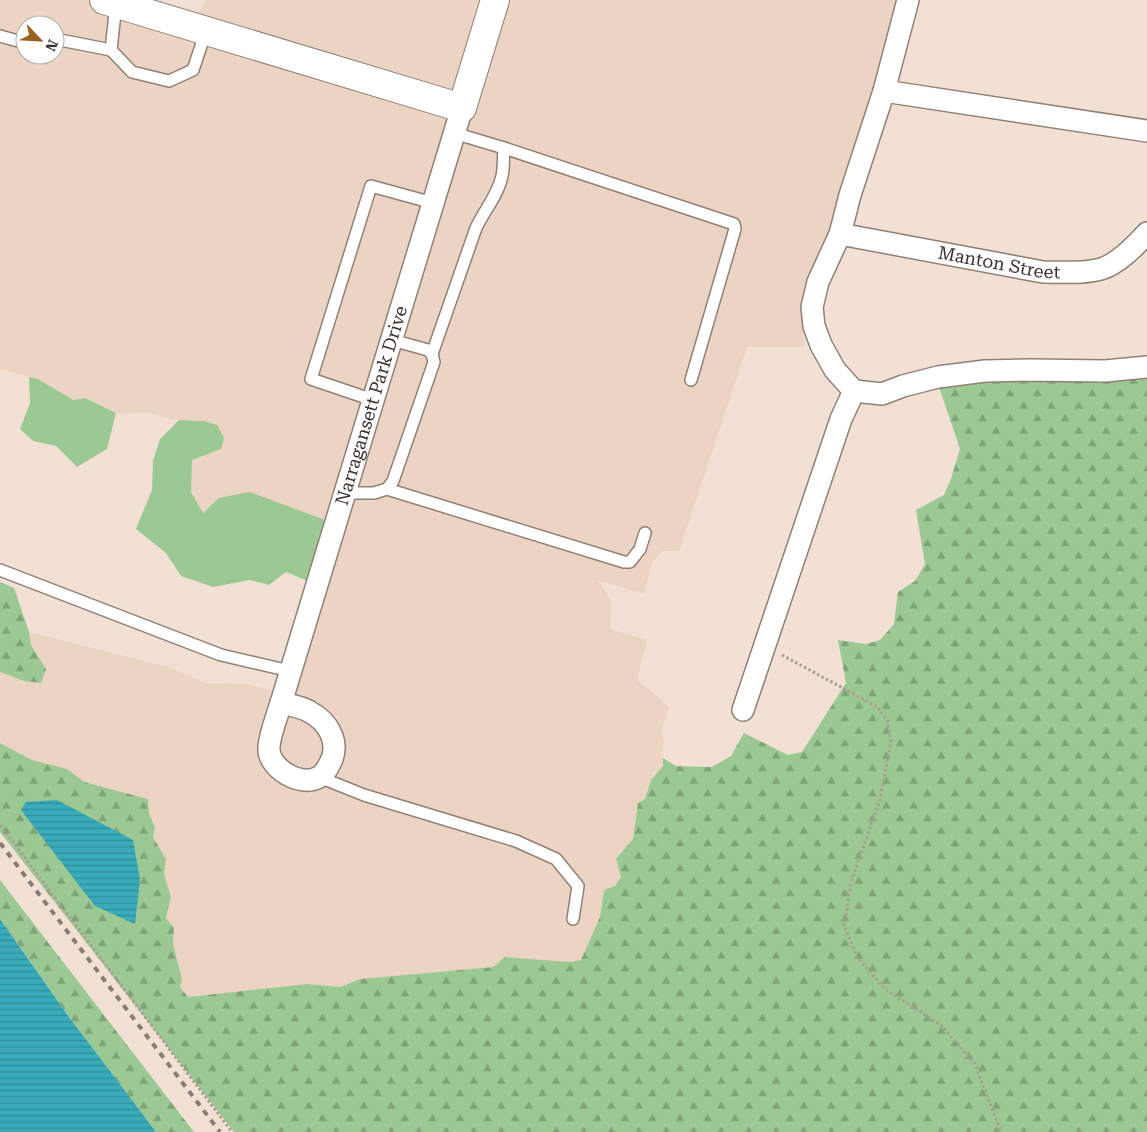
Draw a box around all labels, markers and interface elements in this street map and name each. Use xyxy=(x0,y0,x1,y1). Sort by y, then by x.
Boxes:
north arrow xyxy=(15,15,65,65)
text: N xyxy=(42,37,61,54)
street label: Manton Street xyxy=(937,242,1061,282)
street label: Narragansett Park Drive xyxy=(331,303,411,508)

